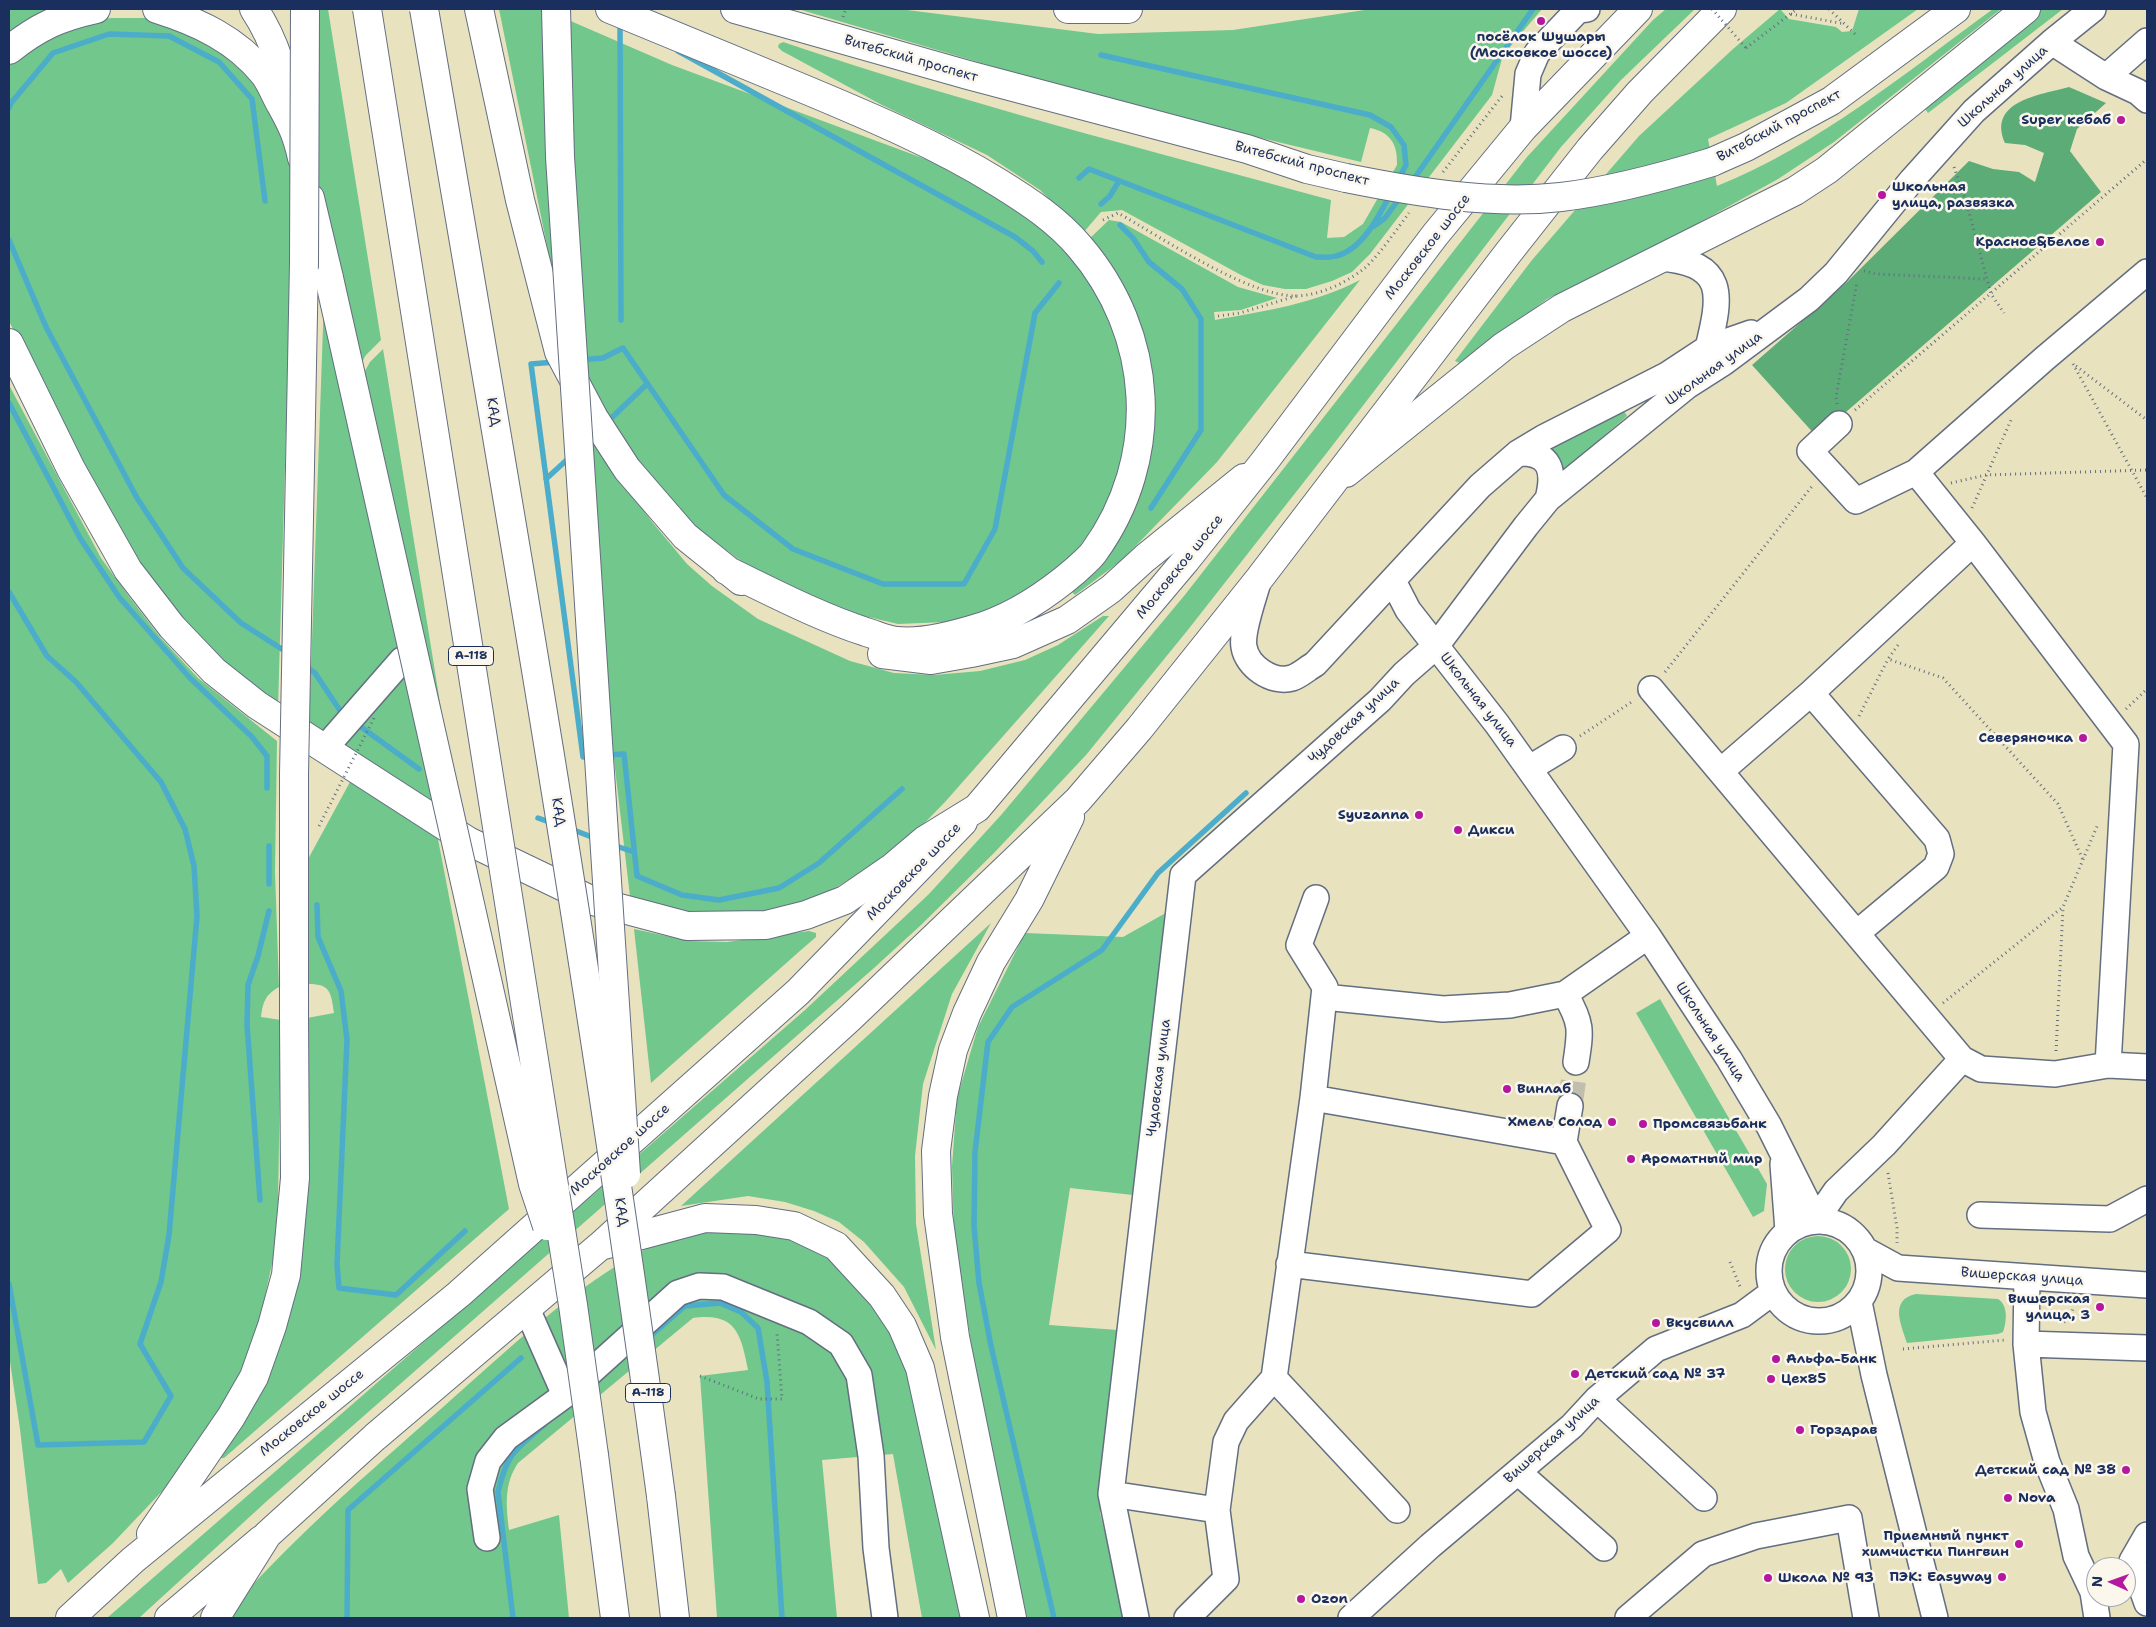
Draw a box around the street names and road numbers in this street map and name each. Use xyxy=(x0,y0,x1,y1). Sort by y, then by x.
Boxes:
street label: Витебский проспект xyxy=(842,32,980,86)
street label: Школьная улица xyxy=(1955,42,2051,132)
street label: Витебский проспект xyxy=(1714,86,1844,166)
street label: Витебский проспект xyxy=(1233,138,1371,190)
street label: Московское шоссе xyxy=(1382,191,1474,303)
street label: Школьная улица xyxy=(1662,328,1766,410)
street label: КАД xyxy=(482,396,504,428)
street label: Московское шоссе xyxy=(1133,511,1227,623)
road number: А-118 xyxy=(448,646,494,666)
street label: Школьная улица xyxy=(1436,649,1520,751)
street label: Чудовская улица xyxy=(1305,674,1403,768)
street label: КАД xyxy=(547,796,569,828)
street label: Московское шоссе xyxy=(863,820,965,924)
street label: Школьная улица xyxy=(1672,979,1748,1085)
street label: Чудовская улица xyxy=(1143,1018,1175,1138)
street label: Московское шоссе xyxy=(566,1100,674,1200)
street label: КАД xyxy=(610,1196,632,1228)
street label: Вишерская улица xyxy=(1960,1264,2084,1290)
street label: Московское шоссе xyxy=(256,1366,368,1460)
road number: А-118 xyxy=(626,1384,670,1402)
street label: Вишерская улица xyxy=(1501,1393,1603,1487)

